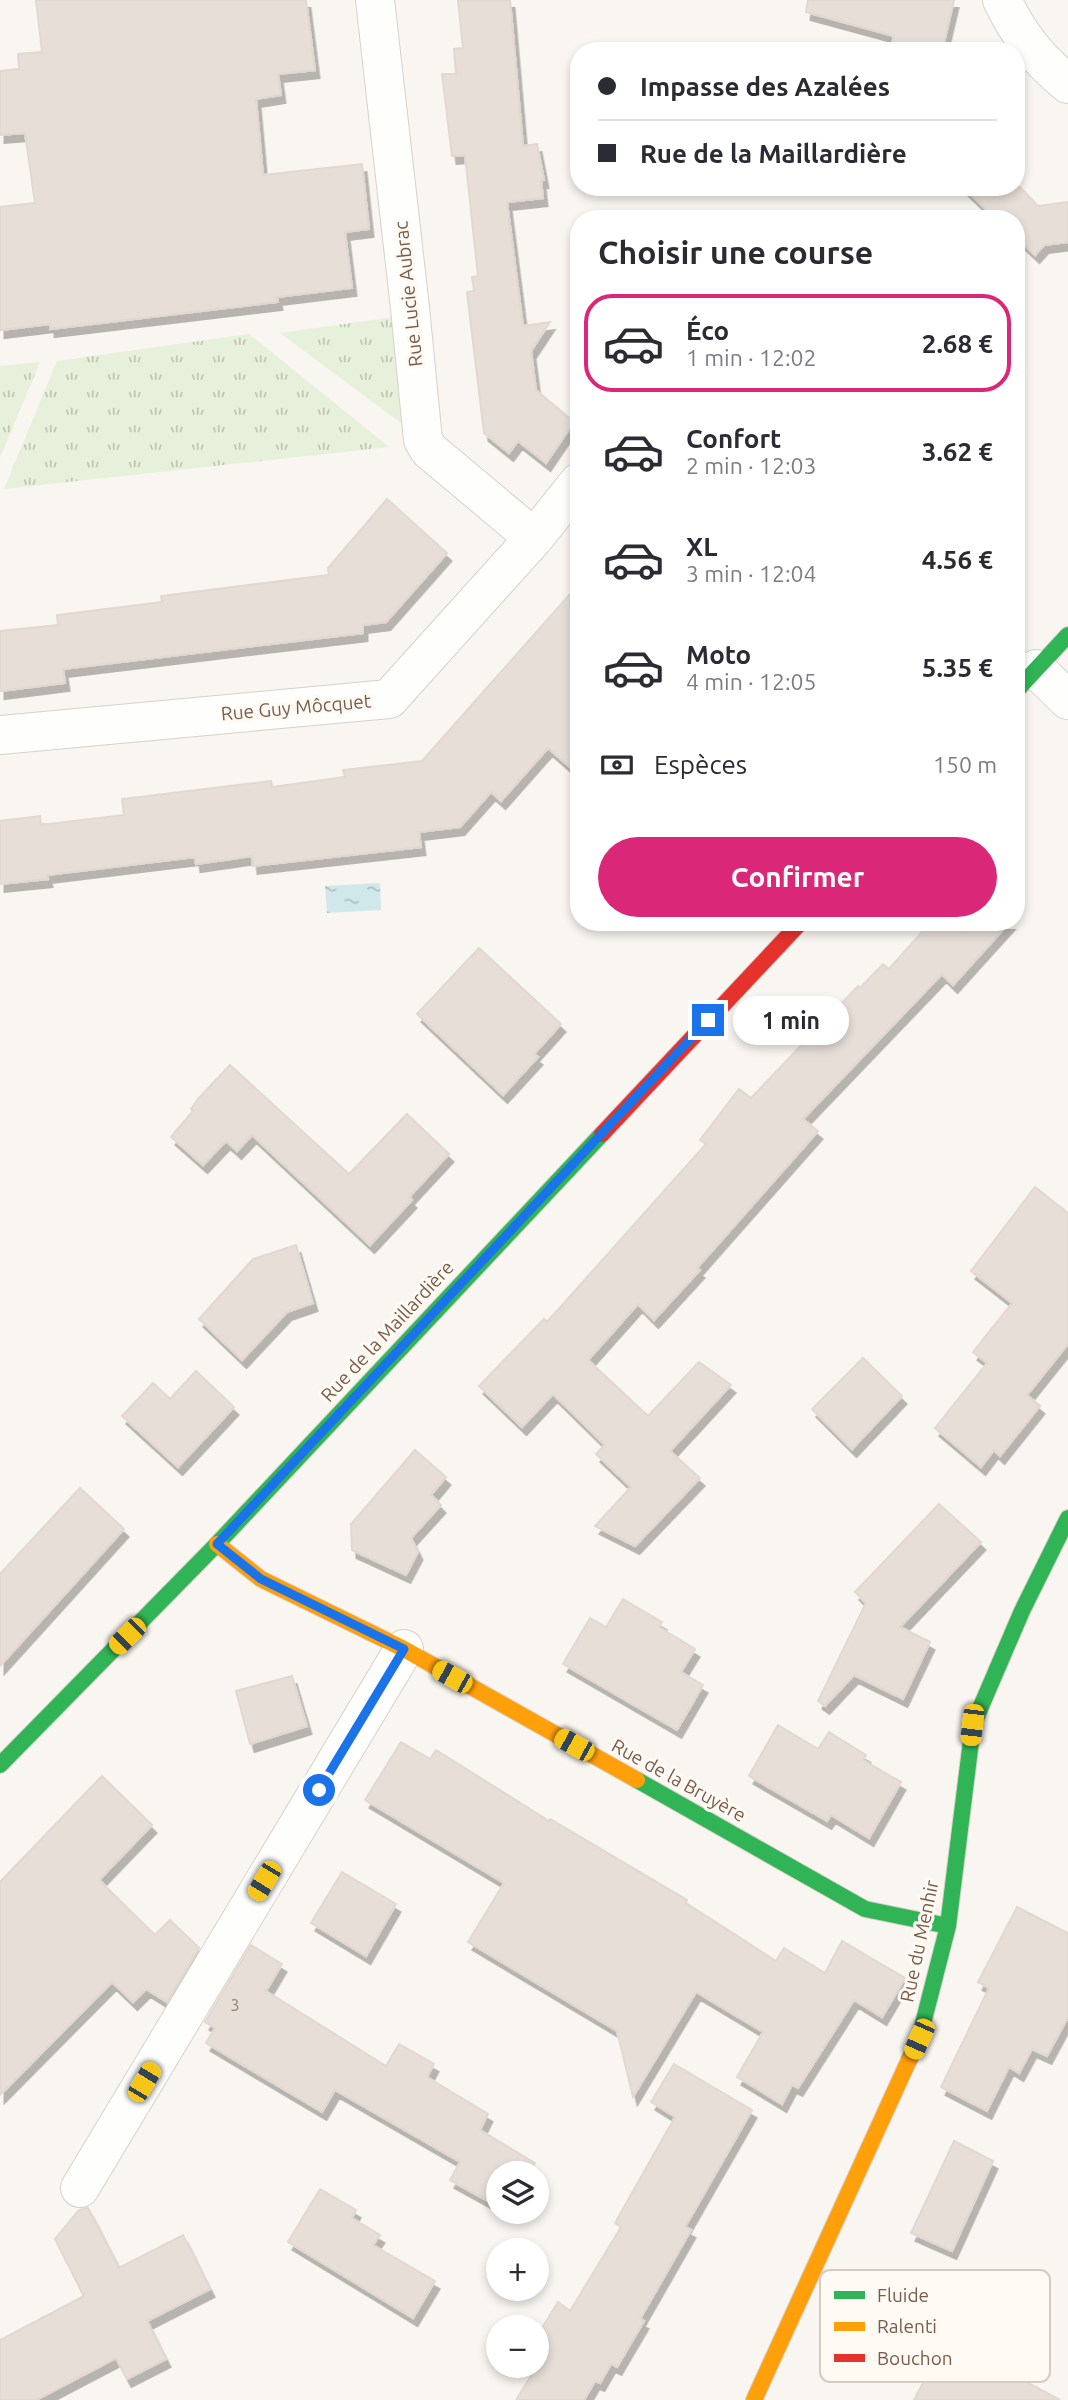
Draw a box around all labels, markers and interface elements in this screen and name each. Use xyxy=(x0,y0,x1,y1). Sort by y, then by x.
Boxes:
text: Impasse des Azalées xyxy=(640,72,890,101)
text: Rue de la Maillardière xyxy=(640,139,907,168)
street label: Rue Lucie Aubrac xyxy=(389,220,427,368)
text: Choisir une course xyxy=(598,234,873,270)
icon: car xyxy=(602,312,665,375)
text: Éco xyxy=(686,316,729,345)
text: 2.68 € xyxy=(922,329,993,358)
text: 1 min · 12:02 xyxy=(686,345,817,370)
icon: car xyxy=(602,420,665,483)
text: Confort xyxy=(686,424,781,453)
text: 3.62 € xyxy=(922,437,993,466)
text: 2 min · 12:03 xyxy=(686,453,817,478)
icon: car xyxy=(602,528,665,591)
text: XL xyxy=(686,532,717,561)
text: 4.56 € xyxy=(922,545,993,574)
text: 3 min · 12:04 xyxy=(686,561,817,586)
icon: car xyxy=(602,636,665,699)
text: Moto xyxy=(686,640,751,669)
text: 5.35 € xyxy=(922,653,993,682)
text: 4 min · 12:05 xyxy=(686,669,817,694)
street label: Rue Guy Môcquet xyxy=(220,689,373,725)
icon: cash xyxy=(598,746,636,784)
text: Espèces xyxy=(654,750,747,779)
text: 150 m xyxy=(933,752,997,777)
button: Confirmer xyxy=(598,837,997,917)
callout: 1 min xyxy=(732,996,848,1044)
route end xyxy=(692,1004,724,1036)
text: 1 min xyxy=(762,1008,820,1033)
street label: Rue de la Maillardière xyxy=(316,1256,458,1406)
car xyxy=(105,1614,150,1658)
car xyxy=(429,1658,476,1696)
car xyxy=(960,1703,985,1747)
car xyxy=(551,1726,598,1764)
street label: Rue de la Bruyère xyxy=(608,1734,750,1826)
route start xyxy=(303,1774,335,1806)
car xyxy=(245,1858,284,1904)
street label: Rue du Menhir xyxy=(895,1878,943,2004)
house number: 3 xyxy=(230,1996,240,2014)
car xyxy=(901,2016,938,2062)
car xyxy=(125,2059,164,2105)
map controls xyxy=(486,2161,549,2378)
button: layers xyxy=(486,2161,549,2224)
button: + xyxy=(486,2238,549,2301)
legend xyxy=(820,2270,1050,2382)
text: Fluide xyxy=(877,2284,929,2306)
button: − xyxy=(486,2315,549,2378)
text: Ralenti xyxy=(877,2315,937,2337)
text: Bouchon xyxy=(877,2347,953,2369)

